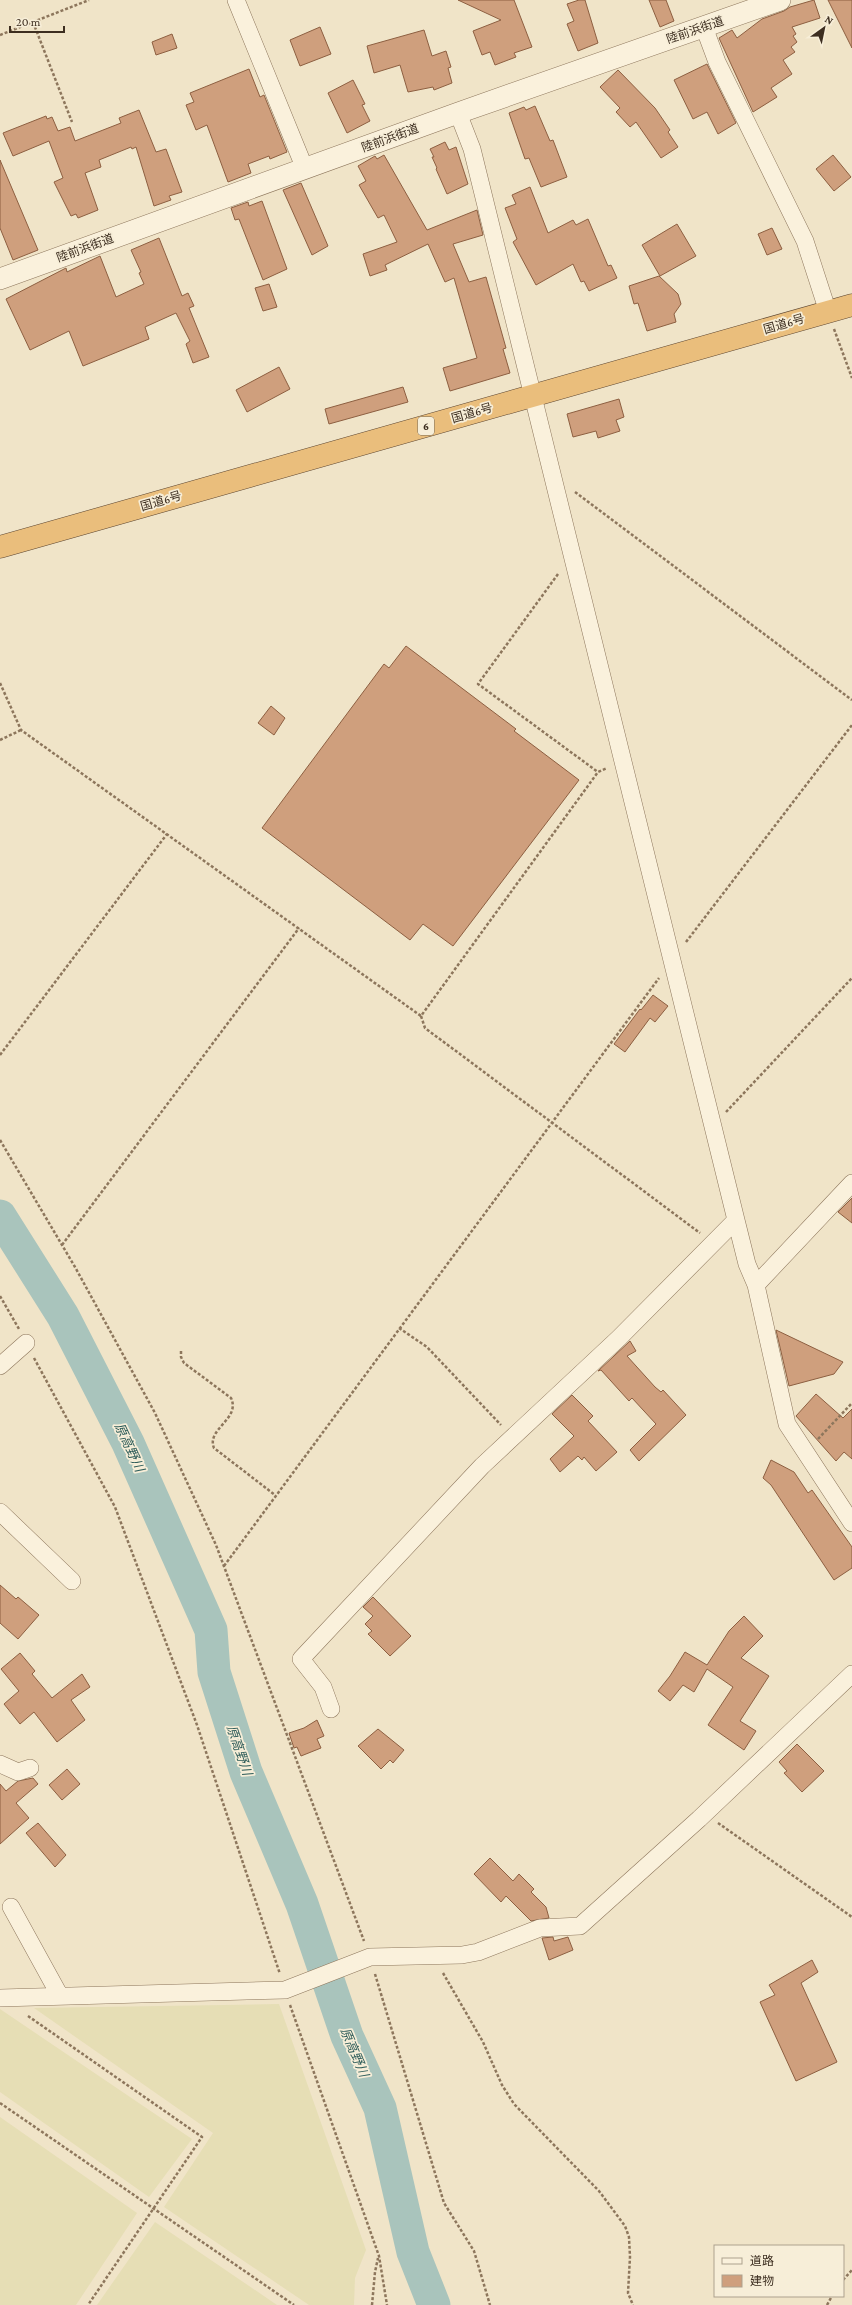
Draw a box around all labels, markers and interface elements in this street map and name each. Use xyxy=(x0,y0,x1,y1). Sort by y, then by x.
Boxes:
scale bar xyxy=(10,8,64,34)
north arrow xyxy=(804,8,844,48)
text: N xyxy=(823,13,836,27)
street label: 陸前浜街道 xyxy=(664,14,726,46)
text: 20 m xyxy=(16,15,41,29)
street label: 陸前浜街道 xyxy=(359,121,421,155)
street label: 陸前浜街道 xyxy=(54,231,116,265)
street label: 国道6号 xyxy=(762,311,806,337)
street label: 国道6号 xyxy=(450,400,494,426)
road number: 6 xyxy=(418,417,434,435)
street label: 国道6号 xyxy=(139,488,183,514)
water label: 原高野川 xyxy=(112,1420,148,1476)
water label: 原高野川 xyxy=(224,1723,256,1779)
water label: 原高野川 xyxy=(337,2025,372,2081)
legend xyxy=(714,2245,844,2297)
text: 道路 xyxy=(750,2254,774,2268)
text: 建物 xyxy=(750,2274,774,2288)

